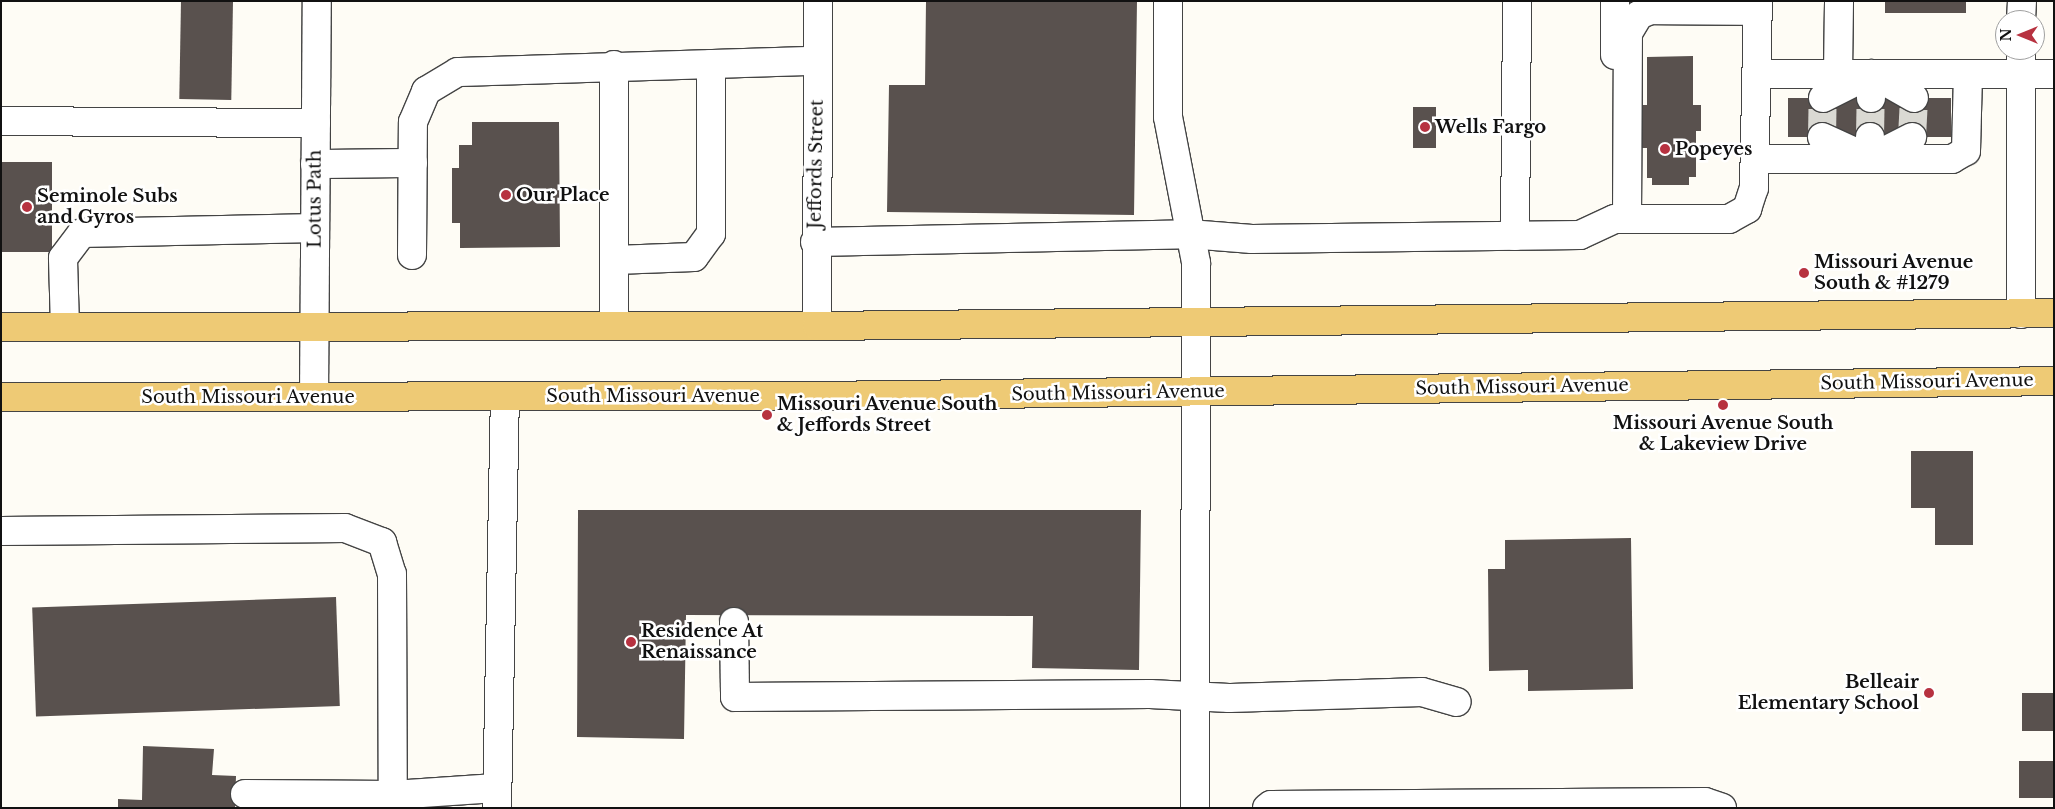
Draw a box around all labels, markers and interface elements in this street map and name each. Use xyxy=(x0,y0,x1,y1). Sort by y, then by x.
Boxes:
north arrow xyxy=(1995,10,2045,60)
text: N xyxy=(1997,28,2015,42)
street label: Jeffords Street xyxy=(804,99,828,229)
place label: Wells Fargo xyxy=(1435,116,1546,138)
marker: Wells Fargo xyxy=(1419,121,1431,133)
place label: Popeyes xyxy=(1675,138,1752,160)
marker: Popeyes xyxy=(1659,143,1671,155)
street label: Lotus Path xyxy=(304,150,326,248)
place label: Our Place xyxy=(516,184,610,206)
place label: Seminole Subs and Gyros xyxy=(37,186,178,228)
marker: Our Place xyxy=(500,189,512,201)
marker: Seminole Subs and Gyros xyxy=(21,201,33,213)
place label: Missouri Avenue South & #1279 xyxy=(1814,252,1974,294)
marker: Missouri Avenue South & #1279 xyxy=(1798,267,1810,279)
street label: South Missouri Avenue xyxy=(1820,369,2034,395)
street label: South Missouri Avenue xyxy=(1415,374,1629,400)
street label: South Missouri Avenue xyxy=(1011,380,1225,406)
street label: South Missouri Avenue xyxy=(546,385,760,407)
street label: South Missouri Avenue xyxy=(141,386,355,408)
place label: Missouri Avenue South & Jeffords Street xyxy=(777,394,998,436)
marker: Missouri Avenue South & Lakeview Drive xyxy=(1717,399,1729,411)
marker: Missouri Avenue South & Jeffords Street xyxy=(761,409,773,421)
place label: Missouri Avenue South & Lakeview Drive xyxy=(1612,413,1834,456)
place label: Residence At Renaissance xyxy=(641,621,764,664)
marker: Residence At Renaissance xyxy=(625,636,637,648)
place label: Belleair Elementary School xyxy=(1737,672,1919,714)
marker: Belleair Elementary School xyxy=(1923,687,1935,699)

